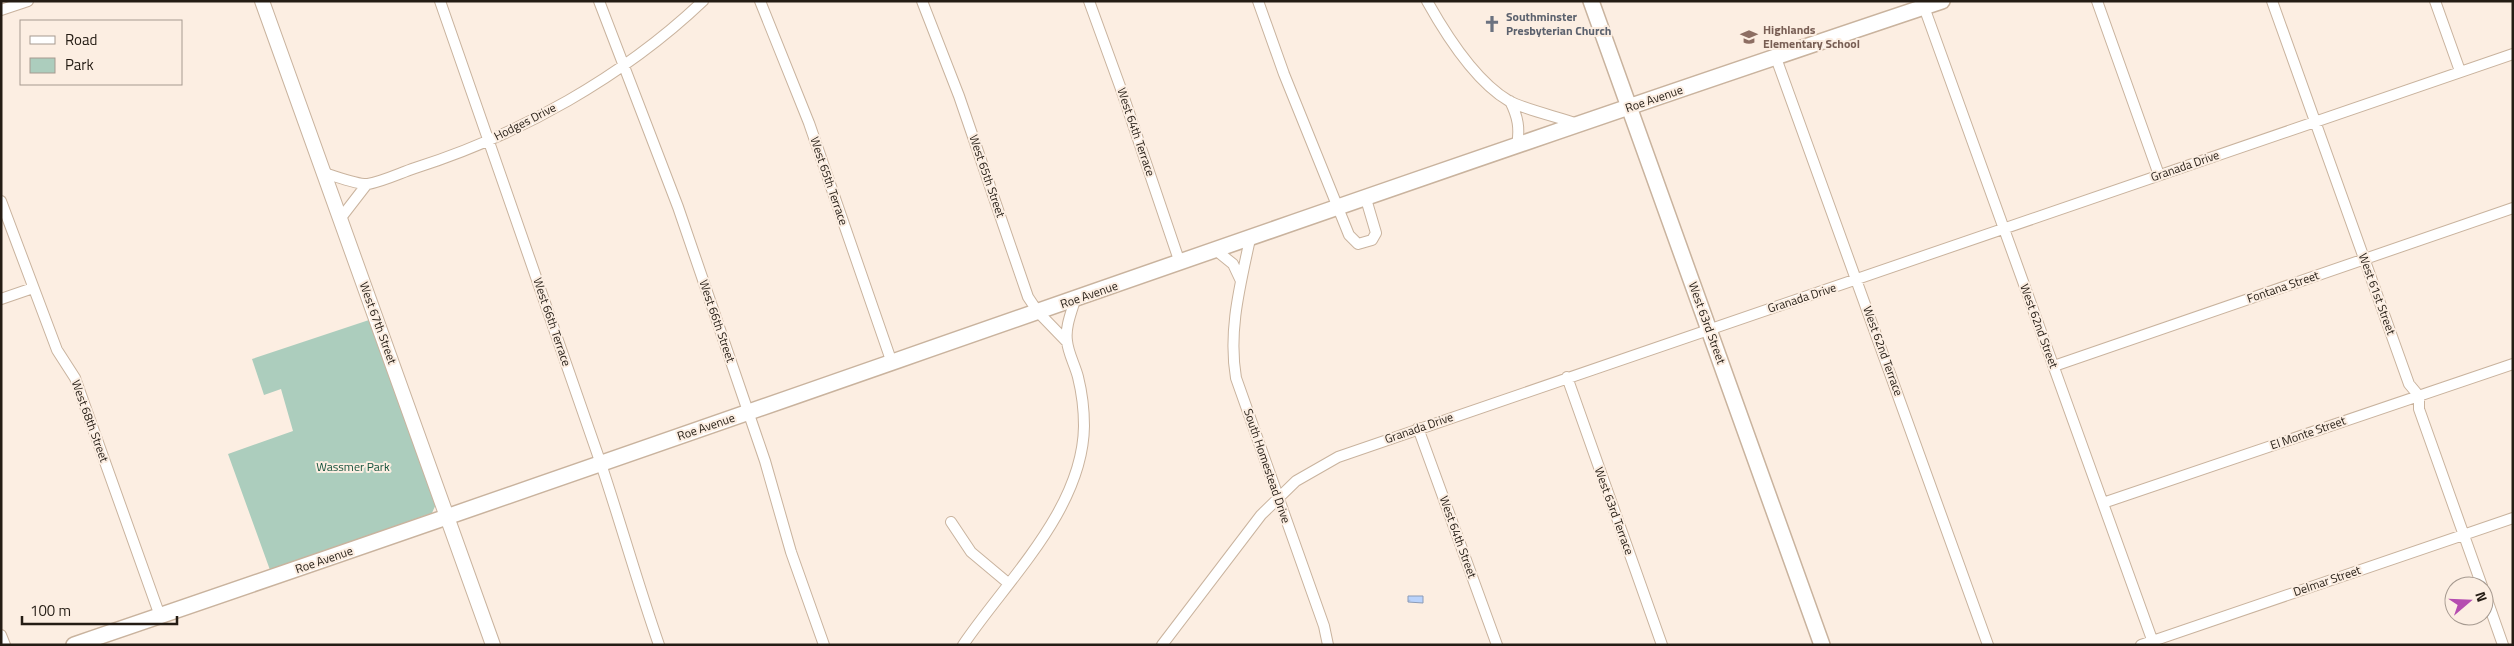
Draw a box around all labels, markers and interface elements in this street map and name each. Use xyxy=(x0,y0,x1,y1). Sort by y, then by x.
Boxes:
place label: Southminster Presbyterian Church xyxy=(1506,7,1611,40)
church icon: Southminster Presbyterian Church xyxy=(1482,14,1502,34)
legend xyxy=(20,20,182,85)
place label: Highlands Elementary School xyxy=(1763,20,1860,53)
school or university icon: Highlands Elementary School xyxy=(1739,27,1759,47)
text: Road xyxy=(65,28,97,51)
text: Park xyxy=(65,53,94,76)
street label: Roe Avenue xyxy=(1622,80,1685,117)
street label: West 64th Terrace xyxy=(1112,85,1161,179)
street label: Hodges Drive xyxy=(490,98,559,145)
street label: West 65th Street xyxy=(964,132,1011,221)
street label: West 65th Terrace xyxy=(805,134,854,228)
street label: Granada Drive xyxy=(2148,145,2222,186)
street label: West 61st Street xyxy=(2354,250,2401,338)
street label: Fontana Street xyxy=(2244,265,2322,308)
street label: West 66th Terrace xyxy=(528,275,577,369)
street label: Roe Avenue xyxy=(1057,276,1120,313)
street label: West 66th Street xyxy=(694,277,741,366)
street label: Granada Drive xyxy=(1765,277,1839,318)
street label: West 67th Street xyxy=(355,279,402,367)
street label: West 63rd Street xyxy=(1684,279,1731,367)
street label: West 62nd Street xyxy=(2015,281,2064,371)
street label: West 62nd Terrace xyxy=(1858,303,1909,399)
street label: West 68th Street xyxy=(67,377,114,465)
street label: South Homestead Drive xyxy=(1239,406,1296,526)
street label: Granada Drive xyxy=(1382,407,1456,448)
street label: Roe Avenue xyxy=(674,408,737,445)
street label: El Monte Street xyxy=(2268,410,2349,454)
park label: Wassmer Park xyxy=(316,457,390,476)
street label: West 63rd Terrace xyxy=(1590,464,1639,557)
street label: West 64th Street xyxy=(1435,493,1482,581)
street label: Roe Avenue xyxy=(292,541,355,578)
street label: Delmar Street xyxy=(2290,560,2364,601)
north arrow xyxy=(2444,576,2494,626)
text: N xyxy=(2470,589,2493,605)
scale bar xyxy=(22,594,178,626)
text: 100 m xyxy=(30,599,71,622)

